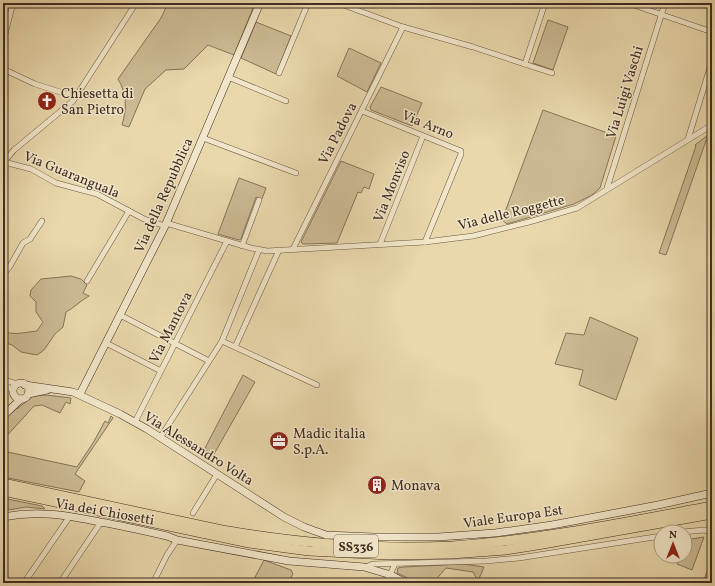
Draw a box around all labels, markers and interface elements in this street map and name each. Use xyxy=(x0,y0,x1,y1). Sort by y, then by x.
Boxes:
street label: Via Luigi Vaschi xyxy=(602,44,649,141)
place label: Chiesetta di San Pietro xyxy=(61,85,134,120)
church icon: Chiesetta di San Pietro xyxy=(36,90,58,112)
street label: Via Padova xyxy=(315,99,362,168)
street label: Via Arno xyxy=(399,106,456,144)
street label: Via della Repubblica xyxy=(130,135,198,256)
street label: Via Guaranguala xyxy=(20,147,122,203)
street label: Via Monviso xyxy=(369,148,415,225)
street label: Via delle Roggette xyxy=(456,191,567,236)
street label: Via Mantova xyxy=(145,289,197,367)
street label: Via Alessandro Volta xyxy=(140,408,257,491)
place label: Madic italia S.p.A. xyxy=(293,425,366,460)
office icon: Madic italia S.p.A. xyxy=(268,430,290,452)
building icon: Monava xyxy=(366,474,388,496)
place label: Monava xyxy=(391,477,441,496)
street label: Via dei Chiosetti xyxy=(54,494,156,531)
street label: Viale Europa Est xyxy=(462,501,564,534)
north arrow xyxy=(653,524,693,564)
text: N xyxy=(669,528,677,543)
road number: SS336 xyxy=(334,535,378,557)

